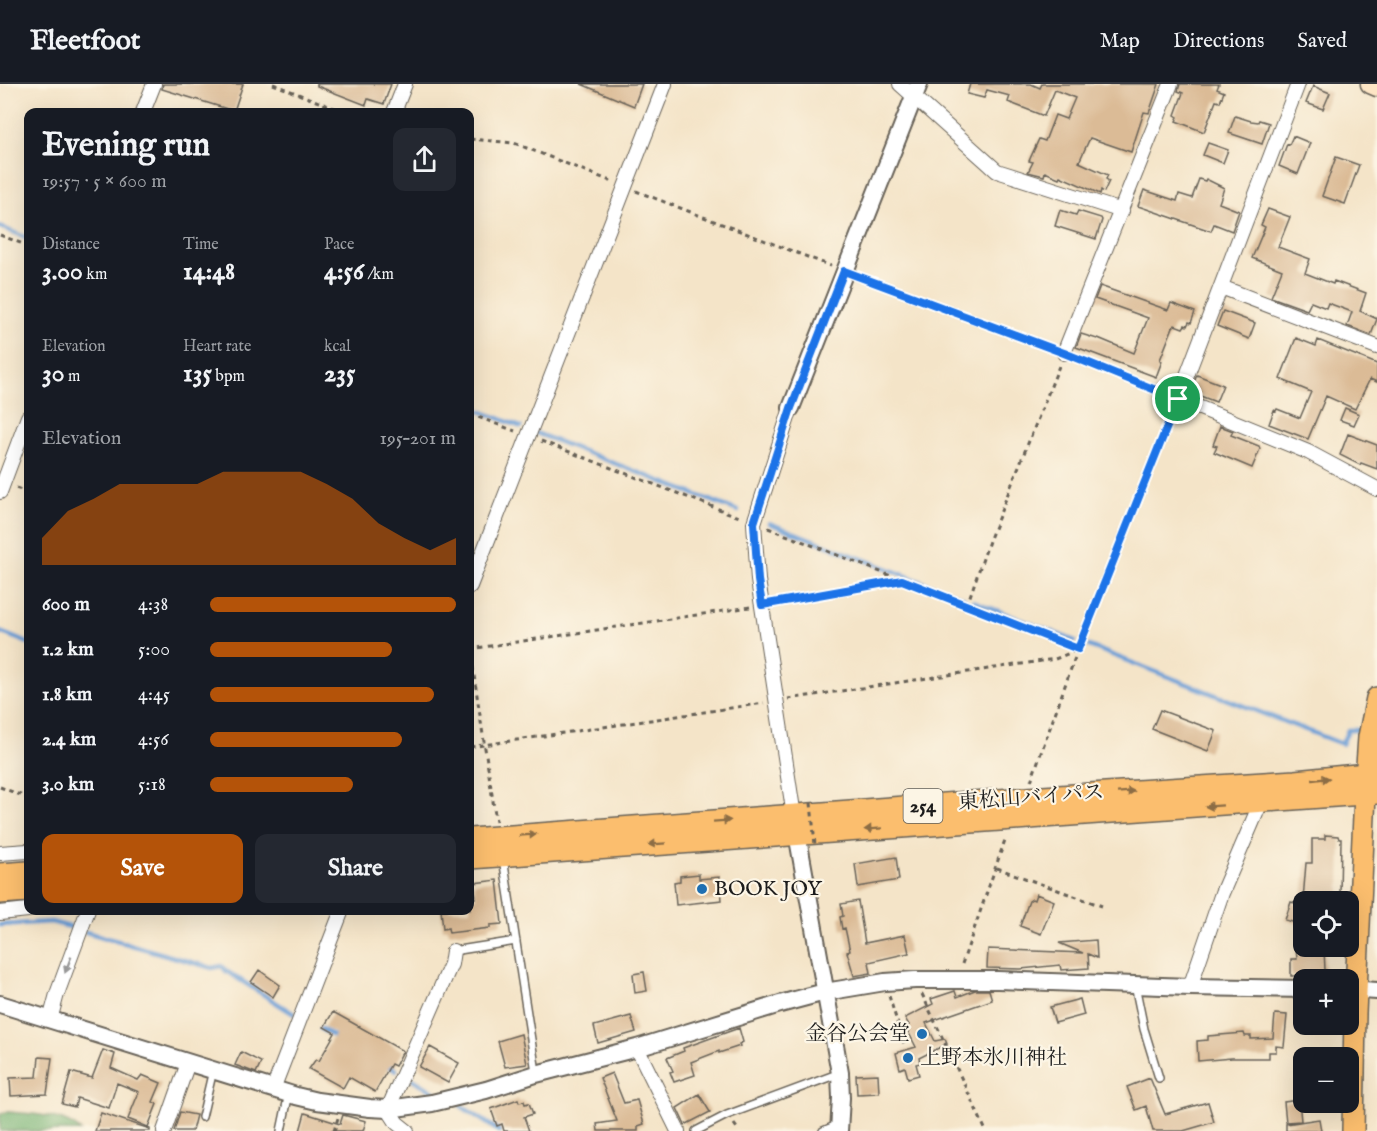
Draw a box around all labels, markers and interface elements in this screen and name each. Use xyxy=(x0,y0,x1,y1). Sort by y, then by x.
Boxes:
text: Fleetfoot xyxy=(30,24,140,59)
text: Map xyxy=(1100,28,1140,55)
text: Directions xyxy=(1173,28,1264,55)
text: Saved xyxy=(1297,28,1347,55)
text: Evening run xyxy=(42,125,210,167)
button: share xyxy=(393,128,456,191)
text: 19:57 · 5 × 600 m xyxy=(42,169,167,194)
text: Distance xyxy=(42,235,100,255)
text: Time xyxy=(183,235,219,255)
text: Pace xyxy=(324,235,354,255)
text: 3.00 xyxy=(42,255,83,288)
text: 14:48 xyxy=(183,255,235,288)
text: 4:56 xyxy=(324,255,364,288)
text: km xyxy=(83,265,107,285)
text: /km xyxy=(364,265,394,285)
text: Elevation xyxy=(42,337,105,357)
text: Heart rate xyxy=(183,337,251,357)
text: kcal xyxy=(324,337,351,357)
text: 30 xyxy=(42,357,64,390)
text: 135 xyxy=(183,357,212,390)
text: 235 xyxy=(324,357,355,390)
text: m xyxy=(64,367,80,387)
text: bpm xyxy=(212,367,245,387)
pin xyxy=(1152,373,1203,424)
icon: arrive xyxy=(1161,382,1194,415)
text: Elevation xyxy=(42,426,121,451)
text: 195–201 m xyxy=(380,426,456,451)
text: 600 m xyxy=(42,592,90,617)
text: 4:38 xyxy=(138,592,168,617)
text: 1.2 km xyxy=(42,637,94,662)
text: 5:00 xyxy=(138,637,170,662)
text: 1.8 km xyxy=(42,682,92,707)
text: 4:45 xyxy=(138,682,170,707)
text: 2.4 km xyxy=(42,727,96,752)
text: 4:56 xyxy=(138,727,169,752)
text: 3.0 km xyxy=(42,772,94,797)
text: 5:18 xyxy=(138,772,166,797)
one-way arrow xyxy=(1311,774,1330,784)
street label: 東松山バイパス xyxy=(957,779,1105,817)
one-way arrow xyxy=(1117,787,1136,796)
road number: 254 xyxy=(904,789,942,823)
one-way arrow xyxy=(1204,801,1223,811)
one-way arrow xyxy=(713,816,732,826)
one-way arrow xyxy=(863,824,882,834)
one-way arrow xyxy=(518,831,537,840)
button: Save xyxy=(42,834,243,903)
button: Share xyxy=(255,834,456,903)
one-way arrow xyxy=(648,840,667,849)
place label: BOOK JOY xyxy=(714,876,823,903)
marker: BOOK JOY xyxy=(695,882,709,896)
map controls xyxy=(1293,891,1359,1113)
button: locate xyxy=(1293,891,1359,957)
one-way arrow xyxy=(62,956,72,974)
button: + xyxy=(1293,969,1359,1035)
place label: 金谷公会堂 xyxy=(805,1021,910,1048)
marker: 金谷公会堂 xyxy=(915,1027,929,1041)
place label: 上野本氷川神社 xyxy=(920,1045,1067,1072)
button: − xyxy=(1293,1047,1359,1113)
marker: 上野本氷川神社 xyxy=(901,1051,915,1065)

